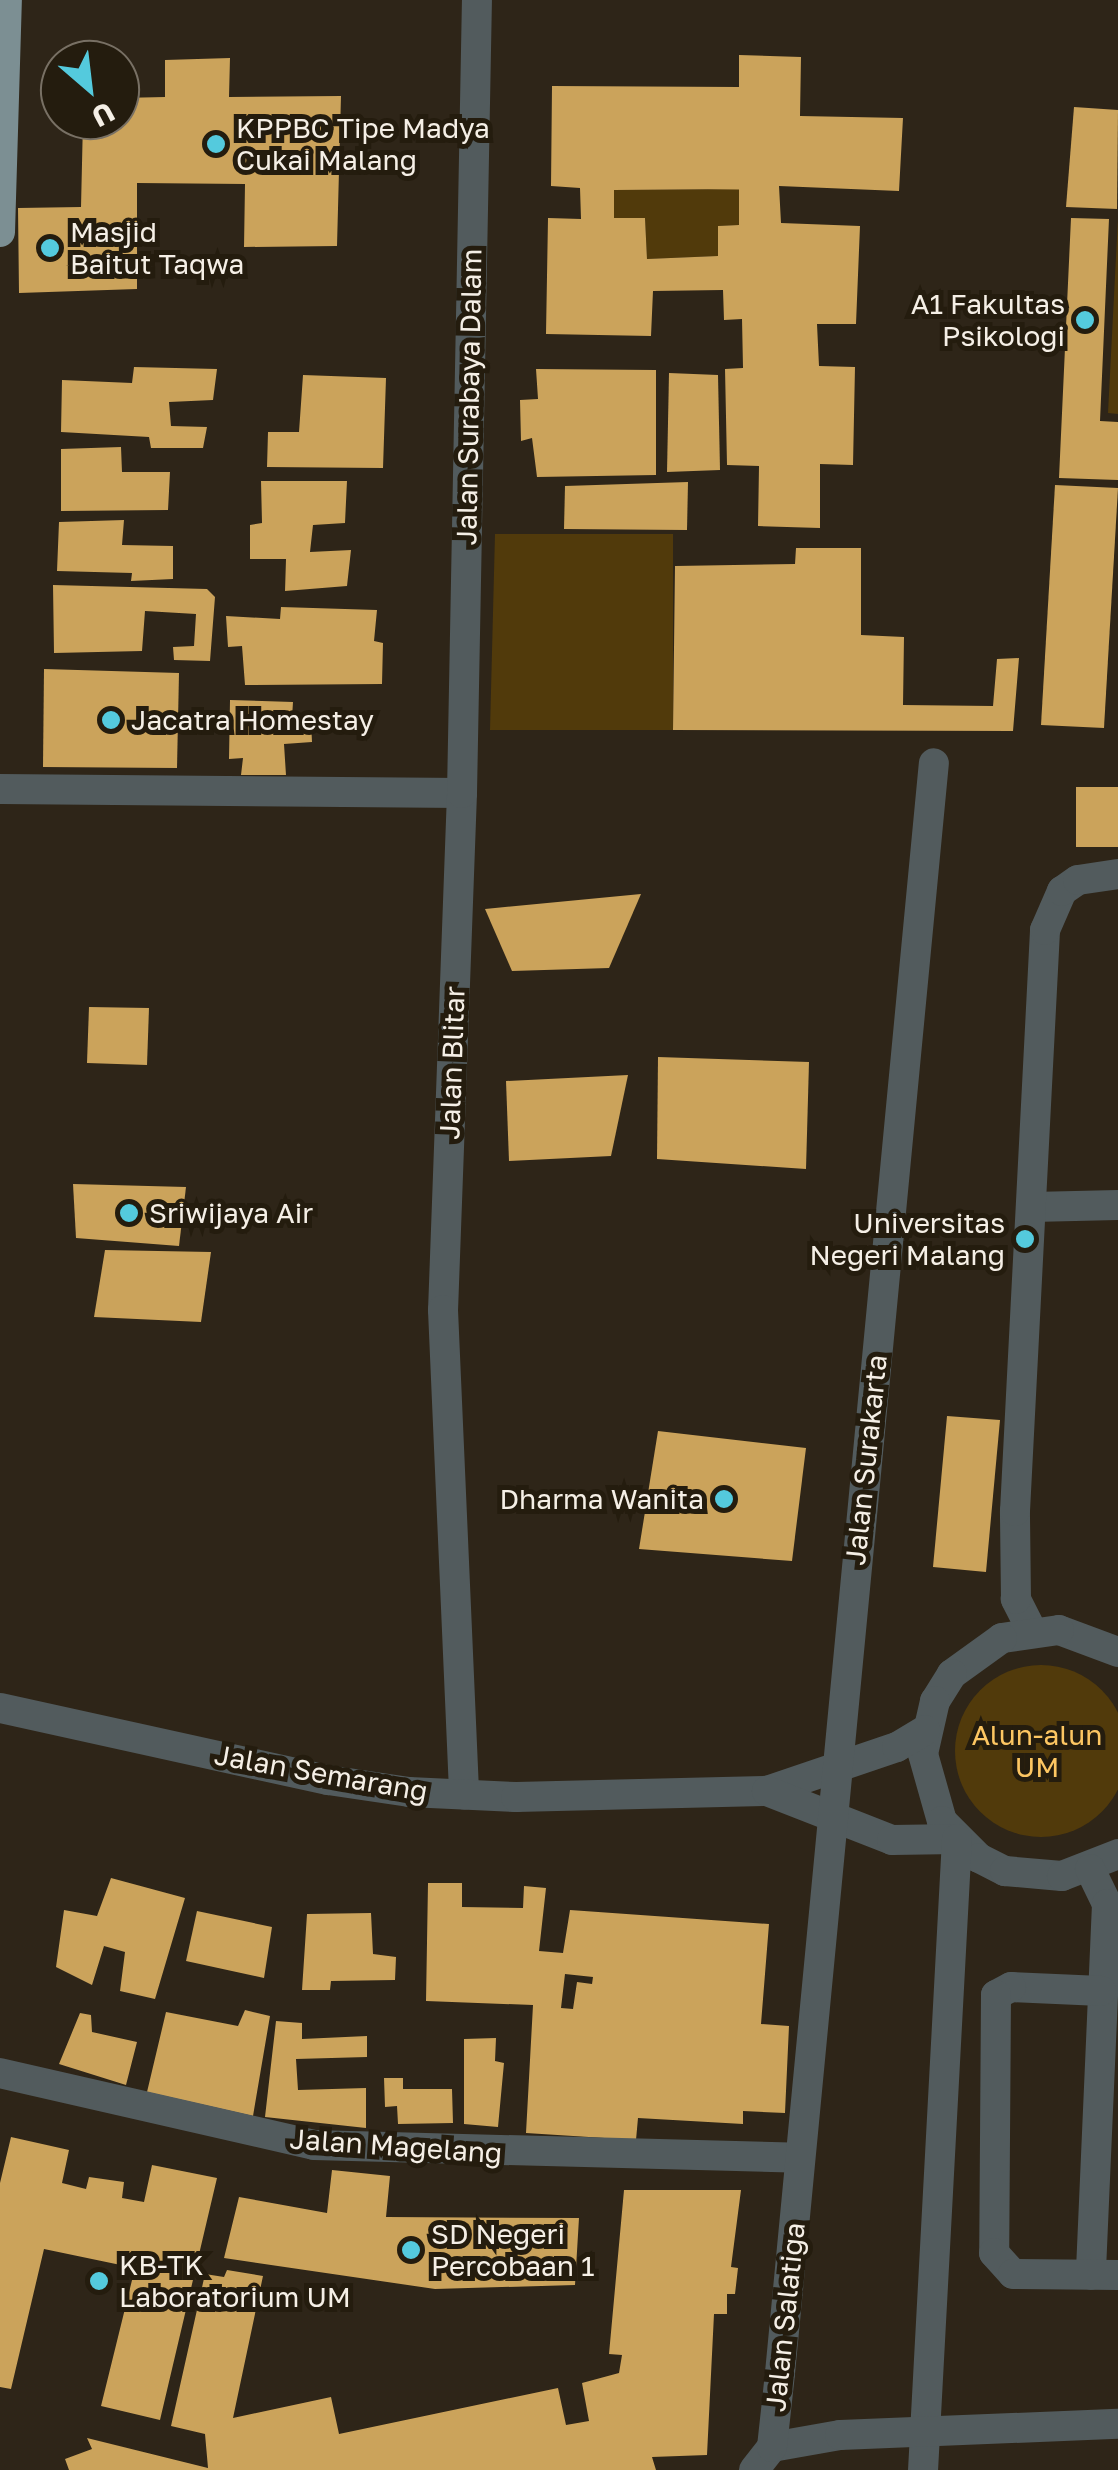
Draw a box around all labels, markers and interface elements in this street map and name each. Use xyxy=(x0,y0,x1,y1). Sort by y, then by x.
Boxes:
north arrow xyxy=(40,40,140,140)
text: U xyxy=(87,96,120,135)
place label: KPPBC Tipe Madya Cukai Malang xyxy=(236,111,490,177)
marker: KPPBC Tipe Madya Cukai Malang xyxy=(205,133,227,155)
place label: Masjid Baitut Taqwa xyxy=(70,215,244,281)
marker: Masjid Baitut Taqwa xyxy=(39,237,61,259)
street label: Jalan Surabaya Dalam xyxy=(450,248,488,546)
place label: A1 Fakultas Psikologi xyxy=(911,287,1065,353)
marker: A1 Fakultas Psikologi xyxy=(1074,309,1096,331)
place label: Jacatra Homestay xyxy=(131,703,374,737)
marker: Jacatra Homestay xyxy=(100,709,122,731)
street label: Jalan Blitar xyxy=(433,986,471,1140)
place label: Sriwijaya Air xyxy=(149,1196,313,1230)
marker: Sriwijaya Air xyxy=(118,1202,140,1224)
place label: Universitas Negeri Malang xyxy=(809,1206,1005,1272)
marker: Universitas Negeri Malang xyxy=(1014,1228,1036,1250)
street label: Jalan Surakarta xyxy=(838,1353,894,1567)
place label: Dharma Wanita xyxy=(500,1482,704,1516)
marker: Dharma Wanita xyxy=(713,1488,735,1510)
park label: Alun-alun UM xyxy=(972,1718,1102,1784)
street label: Jalan Semarang xyxy=(212,1738,430,1808)
street label: Jalan Magelang xyxy=(289,2122,503,2170)
place label: SD Negeri Percobaan 1 xyxy=(431,2217,595,2283)
street label: Jalan Salatiga xyxy=(758,2221,812,2413)
marker: SD Negeri Percobaan 1 xyxy=(400,2239,422,2261)
place label: KB-TK Laboratorium UM xyxy=(119,2248,351,2314)
marker: KB-TK Laboratorium UM xyxy=(88,2270,110,2292)

